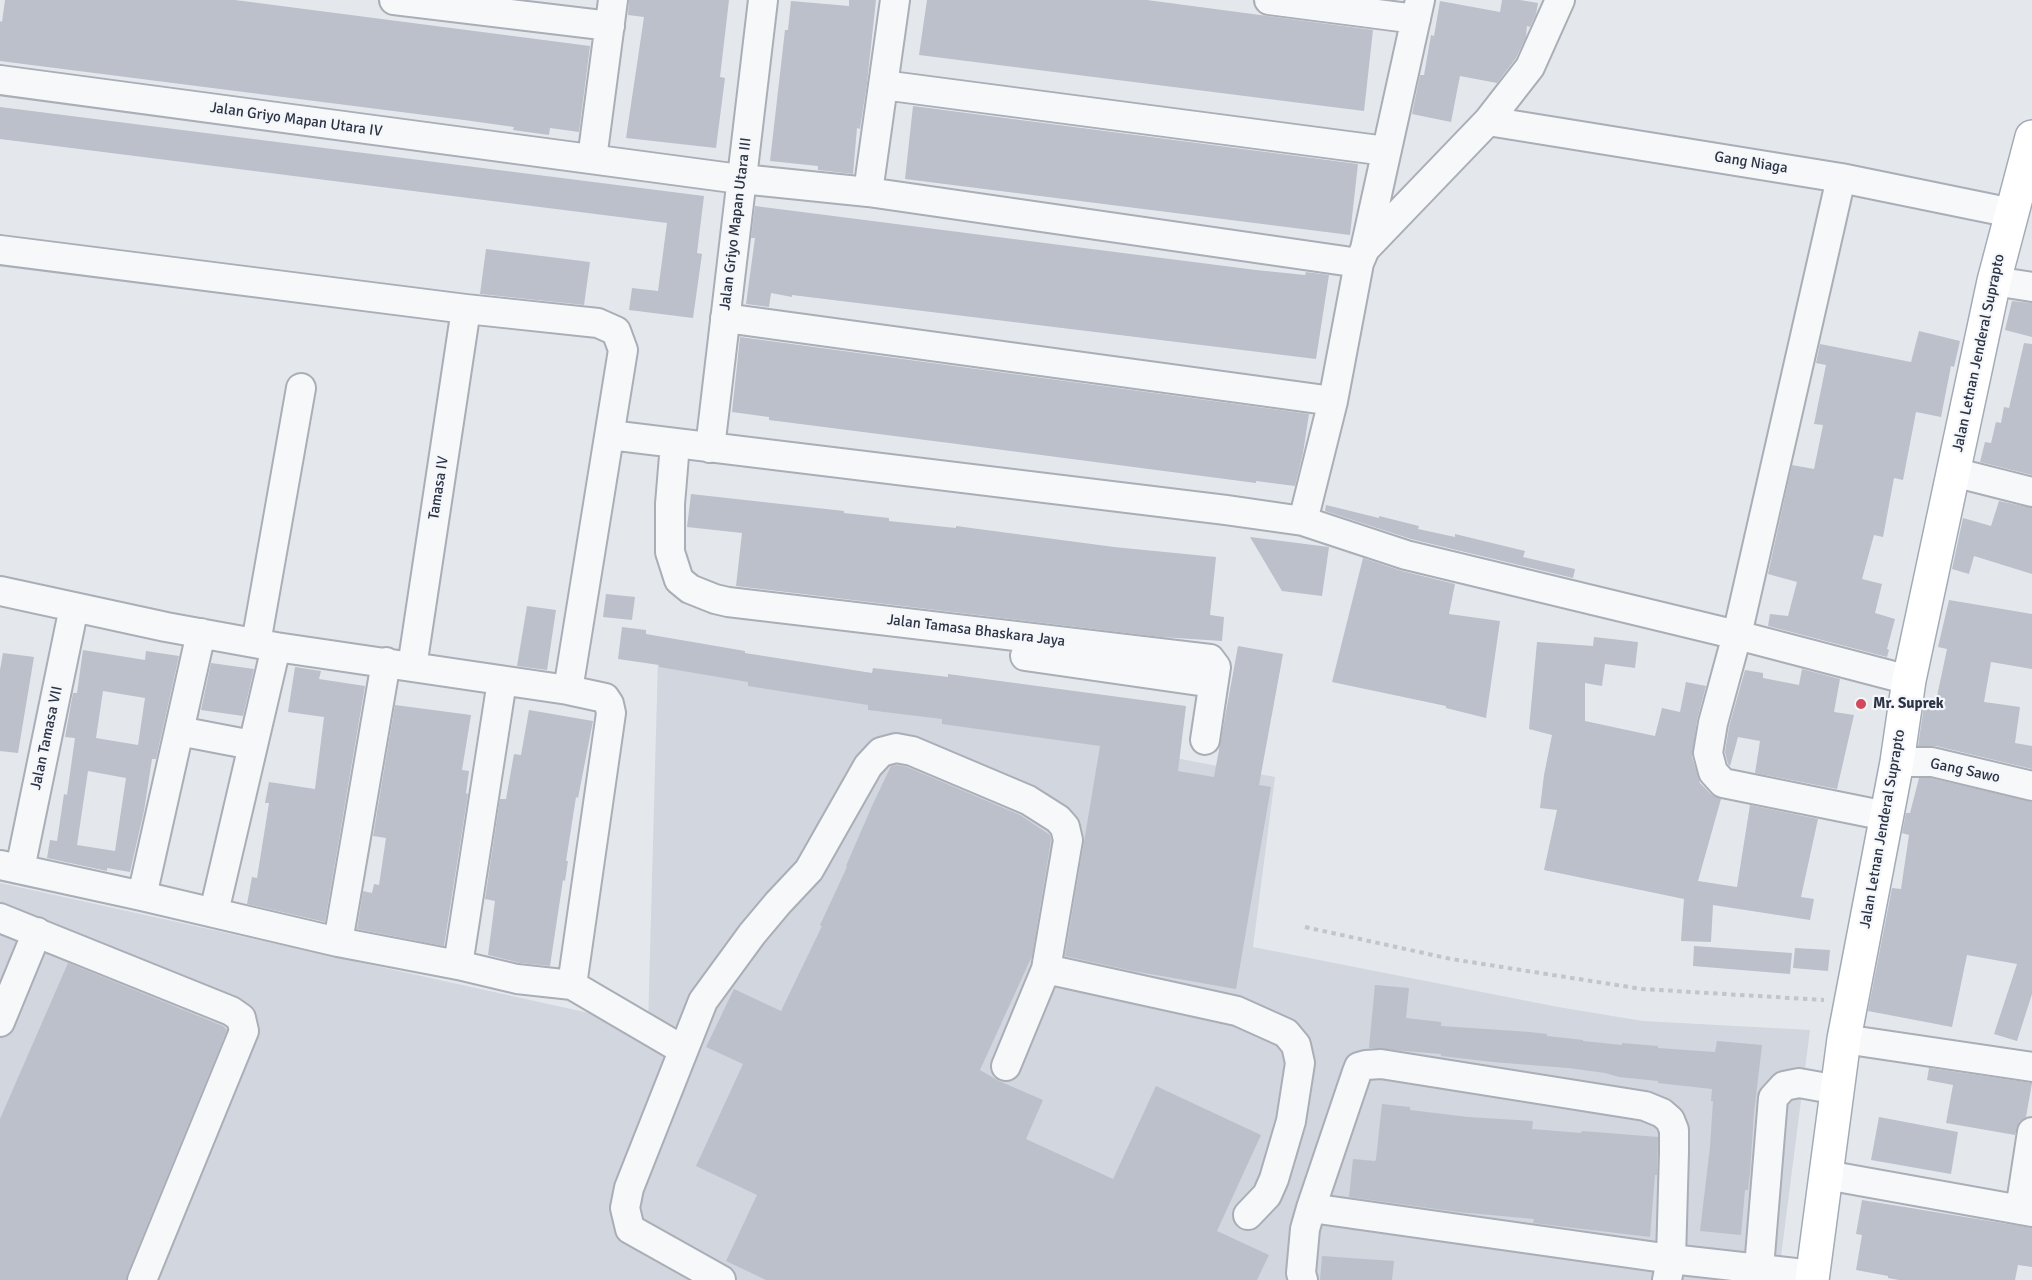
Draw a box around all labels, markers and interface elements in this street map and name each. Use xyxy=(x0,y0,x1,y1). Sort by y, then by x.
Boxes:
street label: Jalan Griyo Mapan Utara IV xyxy=(209,99,383,141)
street label: Jalan Griyo Mapan Utara III xyxy=(716,137,756,311)
street label: Gang Niaga xyxy=(1713,148,1789,178)
street label: Jalan Letnan Jenderal Suprapto xyxy=(1949,252,2009,454)
street label: Tamasa IV xyxy=(425,455,453,521)
street label: Jalan Tamasa Bhaskara Jaya xyxy=(886,611,1066,651)
street label: Jalan Tamasa VII xyxy=(27,684,67,792)
place label: Mr. Suprek xyxy=(1873,695,1944,713)
marker: Mr. Suprek xyxy=(1854,697,1868,711)
street label: Jalan Letnan Jenderal Suprapto xyxy=(1857,728,1909,930)
street label: Gang Sawo xyxy=(1928,755,2002,787)

